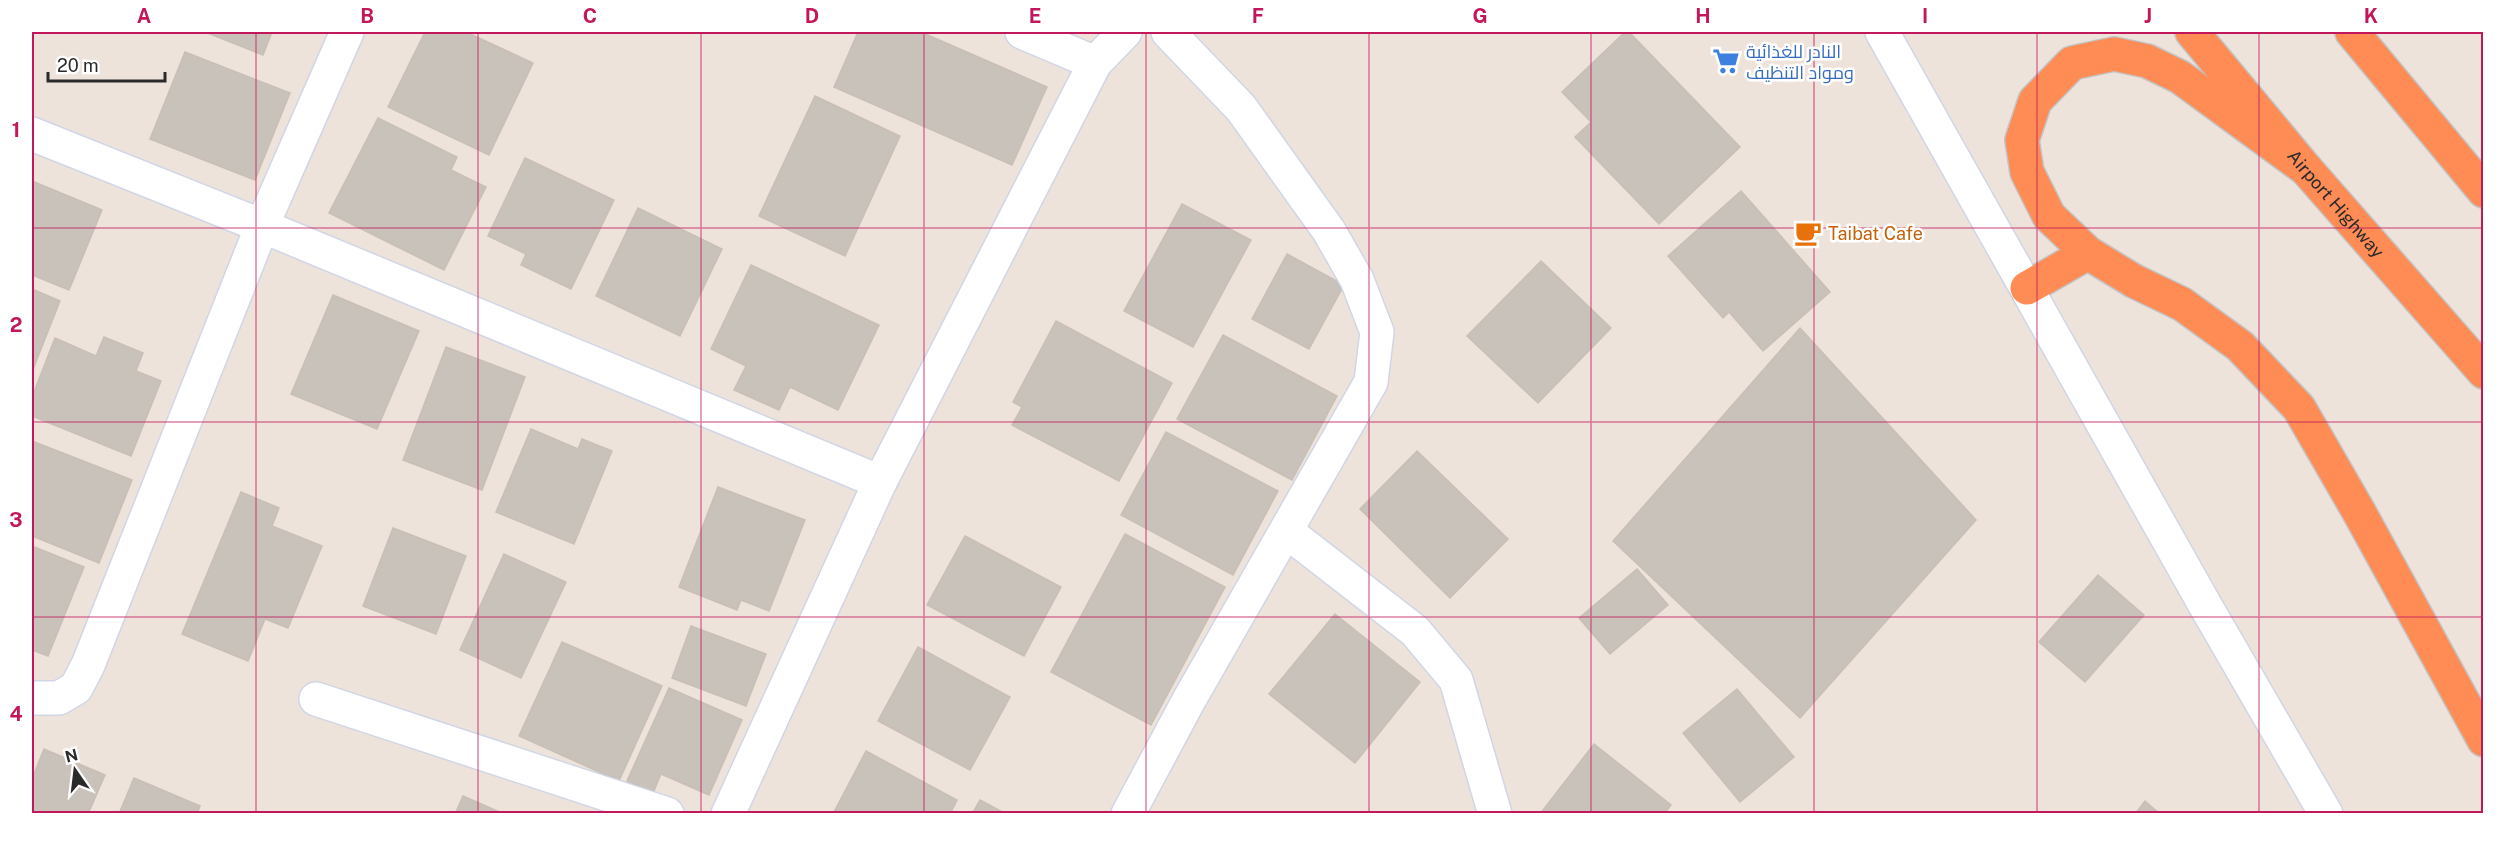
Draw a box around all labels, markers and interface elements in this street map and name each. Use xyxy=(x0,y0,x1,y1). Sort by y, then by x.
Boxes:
text: A xyxy=(137,4,151,28)
text: B xyxy=(360,4,374,28)
text: C xyxy=(583,4,597,28)
text: D xyxy=(805,4,819,28)
text: E xyxy=(1029,4,1041,28)
text: F xyxy=(1252,4,1264,28)
text: G xyxy=(1472,4,1488,28)
text: H xyxy=(1695,4,1711,28)
text: I xyxy=(1922,4,1928,28)
text: J xyxy=(2144,4,2152,28)
text: K xyxy=(2364,4,2378,28)
place label: النادر للغذائية ومواد التنظيف xyxy=(1746,41,1854,84)
scale bar xyxy=(48,45,165,83)
supermarket icon: النادر للغذائية ومواد التنظيف xyxy=(1711,46,1741,76)
text: 20 m xyxy=(57,55,99,76)
text: 1 xyxy=(12,118,20,142)
street label: Airport Highway xyxy=(2284,145,2389,262)
cafe icon: Taibat Cafe xyxy=(1793,218,1823,248)
place label: Taibat Cafe xyxy=(1828,223,1923,244)
text: 2 xyxy=(10,313,22,337)
text: 3 xyxy=(9,508,23,532)
text: 4 xyxy=(9,702,23,726)
north arrow xyxy=(45,740,105,800)
text: N xyxy=(63,745,80,767)

